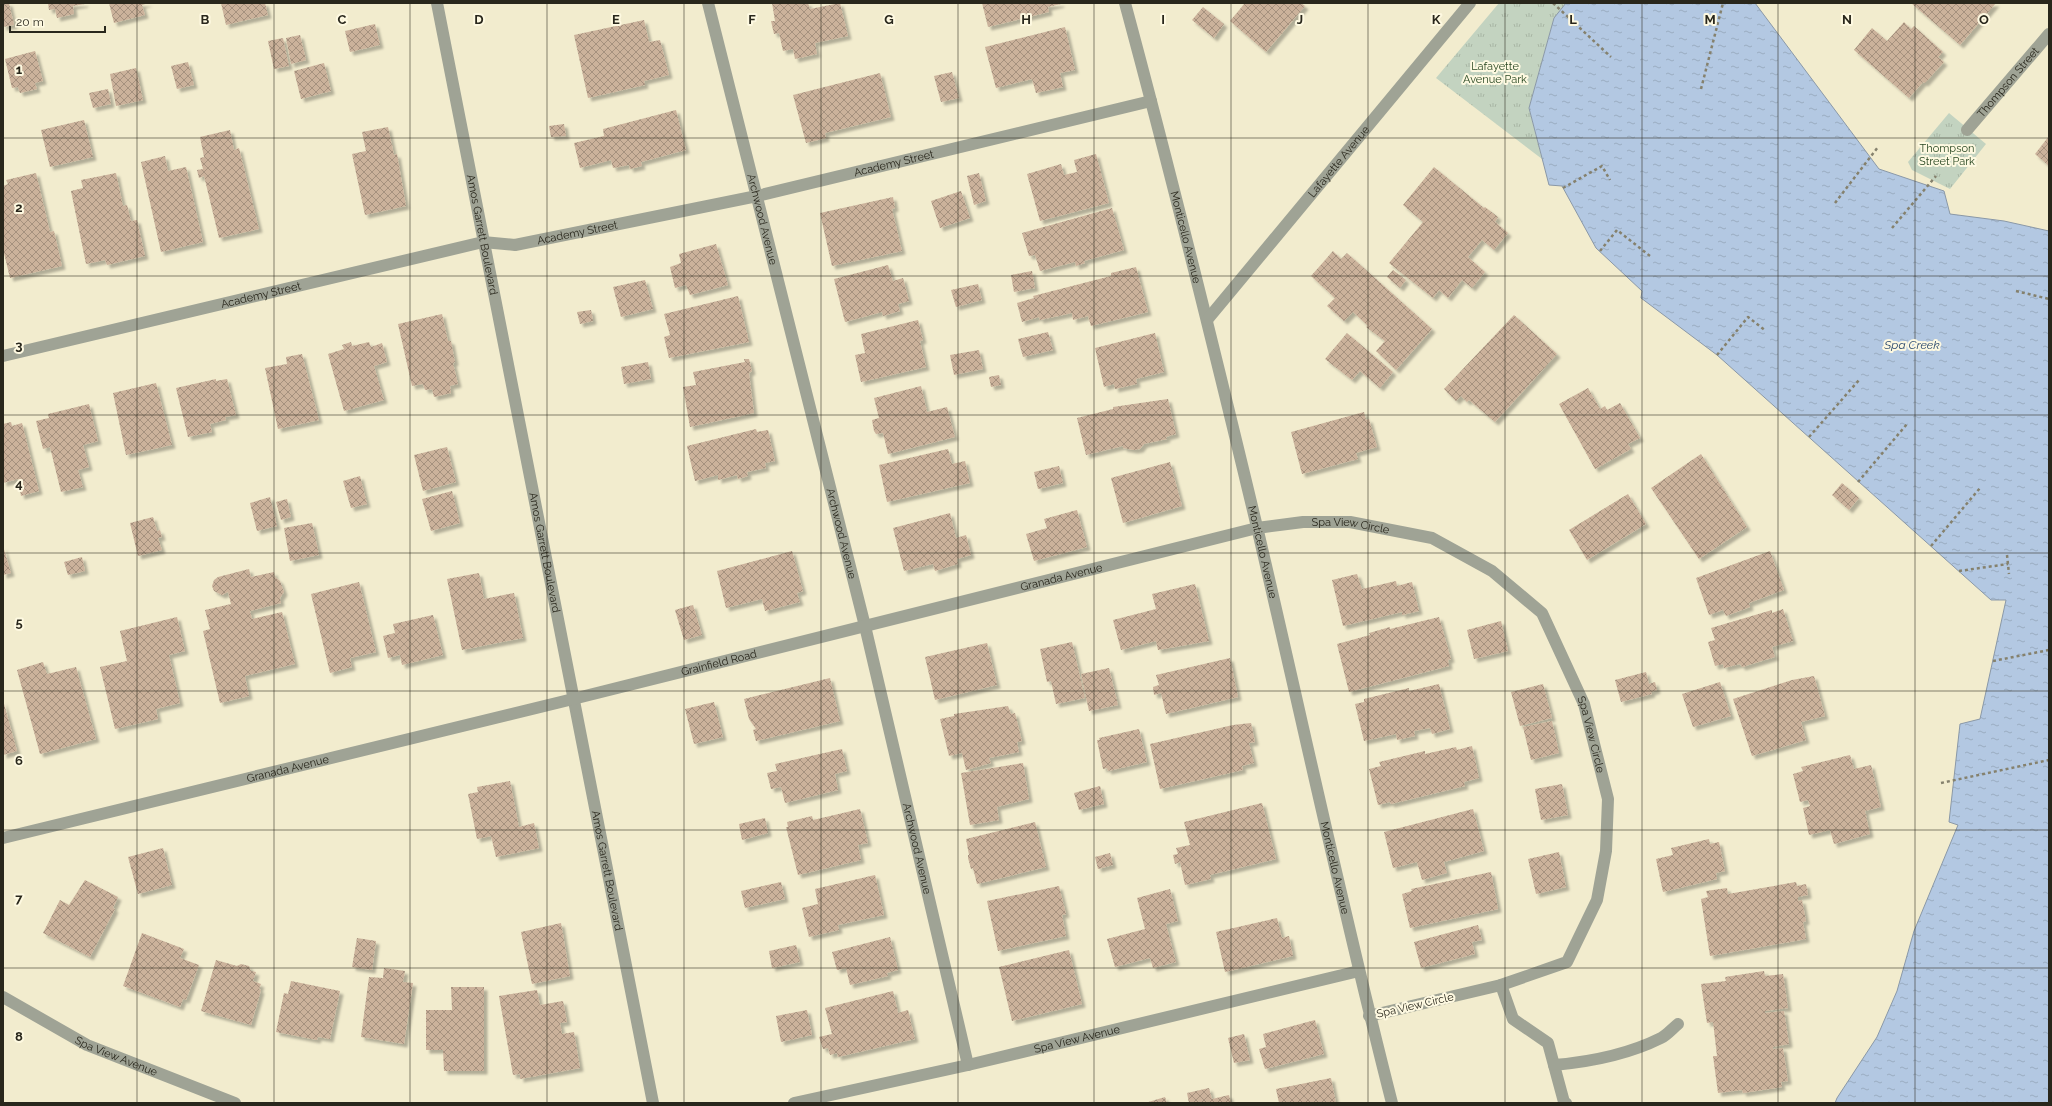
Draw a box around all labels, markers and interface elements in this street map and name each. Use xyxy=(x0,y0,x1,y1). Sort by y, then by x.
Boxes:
scale bar xyxy=(10,8,105,34)
text: B xyxy=(201,12,210,27)
text: C xyxy=(338,12,347,27)
text: D xyxy=(474,12,484,27)
text: E xyxy=(612,12,620,27)
text: F xyxy=(748,12,756,27)
text: G xyxy=(884,12,894,27)
text: H xyxy=(1021,12,1031,27)
text: I xyxy=(1161,12,1165,27)
text: J xyxy=(1297,12,1303,27)
text: K xyxy=(1432,12,1441,27)
text: L xyxy=(1569,12,1577,27)
text: M xyxy=(1704,12,1716,27)
text: N xyxy=(1842,12,1852,27)
text: O xyxy=(1979,12,1989,27)
text: 20 m xyxy=(16,15,44,29)
street label: Thompson Street xyxy=(1975,44,2042,120)
park label: Lafayette Avenue Park xyxy=(1463,60,1527,86)
text: 1 xyxy=(16,62,23,77)
street label: Lafayette Avenue xyxy=(1306,123,1373,200)
park label: Thompson Street Park xyxy=(1919,142,1975,168)
street label: Academy Street xyxy=(853,148,935,179)
street label: Amos Garrett Boulevard xyxy=(464,173,500,296)
street label: Archwood Avenue xyxy=(744,173,780,267)
street label: Monticello Avenue xyxy=(1168,190,1203,285)
text: 2 xyxy=(15,200,23,215)
street label: Academy Street xyxy=(536,218,619,247)
street label: Academy Street xyxy=(220,279,302,311)
text: 3 xyxy=(15,338,23,353)
water label: Spa Creek xyxy=(1883,338,1940,352)
text: 4 xyxy=(15,476,23,491)
street label: Archwood Avenue xyxy=(823,487,859,581)
street label: Amos Garrett Boulevard xyxy=(526,491,563,614)
street label: Monticello Avenue xyxy=(1245,504,1279,600)
street label: Spa View Circle xyxy=(1311,516,1391,537)
street label: Granada Avenue xyxy=(1019,561,1104,594)
text: 5 xyxy=(15,615,23,630)
street label: Grainfield Road xyxy=(680,647,758,679)
street label: Spa View Circle xyxy=(1574,694,1607,775)
text: 6 xyxy=(15,753,23,768)
street label: Granada Avenue xyxy=(245,753,331,785)
street label: Archwood Avenue xyxy=(900,802,934,896)
street label: Amos Garrett Boulevard xyxy=(589,809,625,932)
street label: Monticello Avenue xyxy=(1318,820,1352,916)
text: 7 xyxy=(15,891,23,906)
street label: Spa View Circle xyxy=(1375,990,1455,1021)
street label: Spa View Avenue xyxy=(1033,1023,1122,1056)
text: 8 xyxy=(15,1029,23,1044)
street label: Spa View Avenue xyxy=(73,1033,160,1079)

